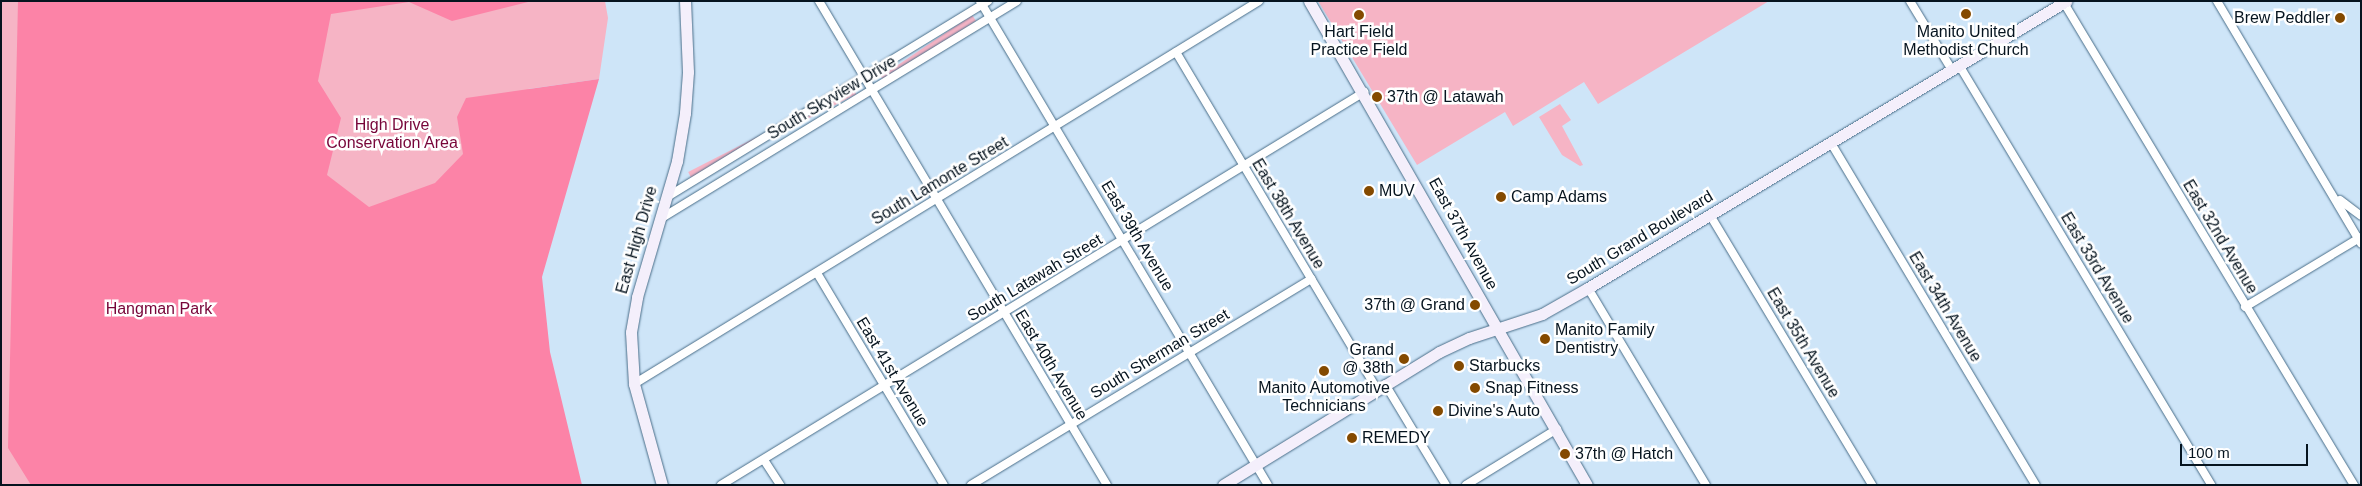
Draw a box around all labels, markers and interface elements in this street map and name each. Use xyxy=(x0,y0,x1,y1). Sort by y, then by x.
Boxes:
marker: Manito United Methodist Church xyxy=(1960,8,1972,20)
place label: Brew Peddler xyxy=(2234,8,2330,28)
marker: Hart Field Practice Field xyxy=(1353,9,1365,21)
marker: Brew Peddler xyxy=(2334,12,2346,24)
place label: Hart Field Practice Field xyxy=(1311,22,1407,60)
place label: Manito United Methodist Church xyxy=(1903,22,2029,60)
street label: South Skyview Drive xyxy=(764,52,900,144)
place label: 37th @ Latawah xyxy=(1387,87,1504,107)
marker: 37th @ Latawah xyxy=(1371,91,1383,103)
park label: High Drive Conservation Area xyxy=(326,115,458,153)
street label: South Lamonte Street xyxy=(868,133,1012,229)
street label: East 38th Avenue xyxy=(1247,155,1329,273)
street label: East 37th Avenue xyxy=(1424,174,1502,294)
street label: East 32nd Avenue xyxy=(2178,176,2262,298)
street label: East 39th Avenue xyxy=(1096,177,1178,295)
place label: MUV xyxy=(1379,181,1415,201)
street label: East High Drive xyxy=(612,184,662,296)
marker: MUV xyxy=(1363,185,1375,197)
place label: Camp Adams xyxy=(1511,187,1608,207)
street label: South Grand Boulevard xyxy=(1563,187,1717,289)
marker: Camp Adams xyxy=(1495,191,1507,203)
street label: East 33rd Avenue xyxy=(2056,209,2138,327)
street label: South Latawah Street xyxy=(964,230,1106,326)
street label: East 34th Avenue xyxy=(1904,248,1986,366)
street label: East 35th Avenue xyxy=(1762,284,1844,402)
place label: 37th @ Grand xyxy=(1364,295,1465,315)
park label: Hangman Park xyxy=(106,299,212,319)
marker: 37th @ Grand xyxy=(1469,299,1481,311)
street label: South Sherman Street xyxy=(1087,305,1233,403)
street label: East 40th Avenue xyxy=(1010,306,1092,424)
street label: East 41st Avenue xyxy=(852,313,932,431)
place label: Manito Family Dentistry xyxy=(1555,320,1655,358)
marker: Manito Family Dentistry xyxy=(1539,333,1551,345)
place label: Grand @ 38th xyxy=(1342,340,1394,378)
marker: Grand @ 38th xyxy=(1398,353,1410,365)
place label: Starbucks xyxy=(1469,356,1540,376)
marker: Starbucks xyxy=(1453,360,1465,372)
marker: Manito Automotive Technicians xyxy=(1318,365,1330,377)
place label: Manito Automotive Technicians xyxy=(1258,378,1390,416)
place label: Snap Fitness xyxy=(1485,378,1578,398)
marker: Snap Fitness xyxy=(1469,382,1481,394)
place label: Divine's Auto xyxy=(1448,401,1541,421)
marker: Divine's Auto xyxy=(1432,405,1444,417)
place label: REMEDY xyxy=(1362,428,1430,448)
marker: REMEDY xyxy=(1346,432,1358,444)
scale bar xyxy=(2182,434,2310,466)
place label: 37th @ Hatch xyxy=(1575,444,1673,464)
text: 100 m xyxy=(2188,444,2230,461)
marker: 37th @ Hatch xyxy=(1559,448,1571,460)

